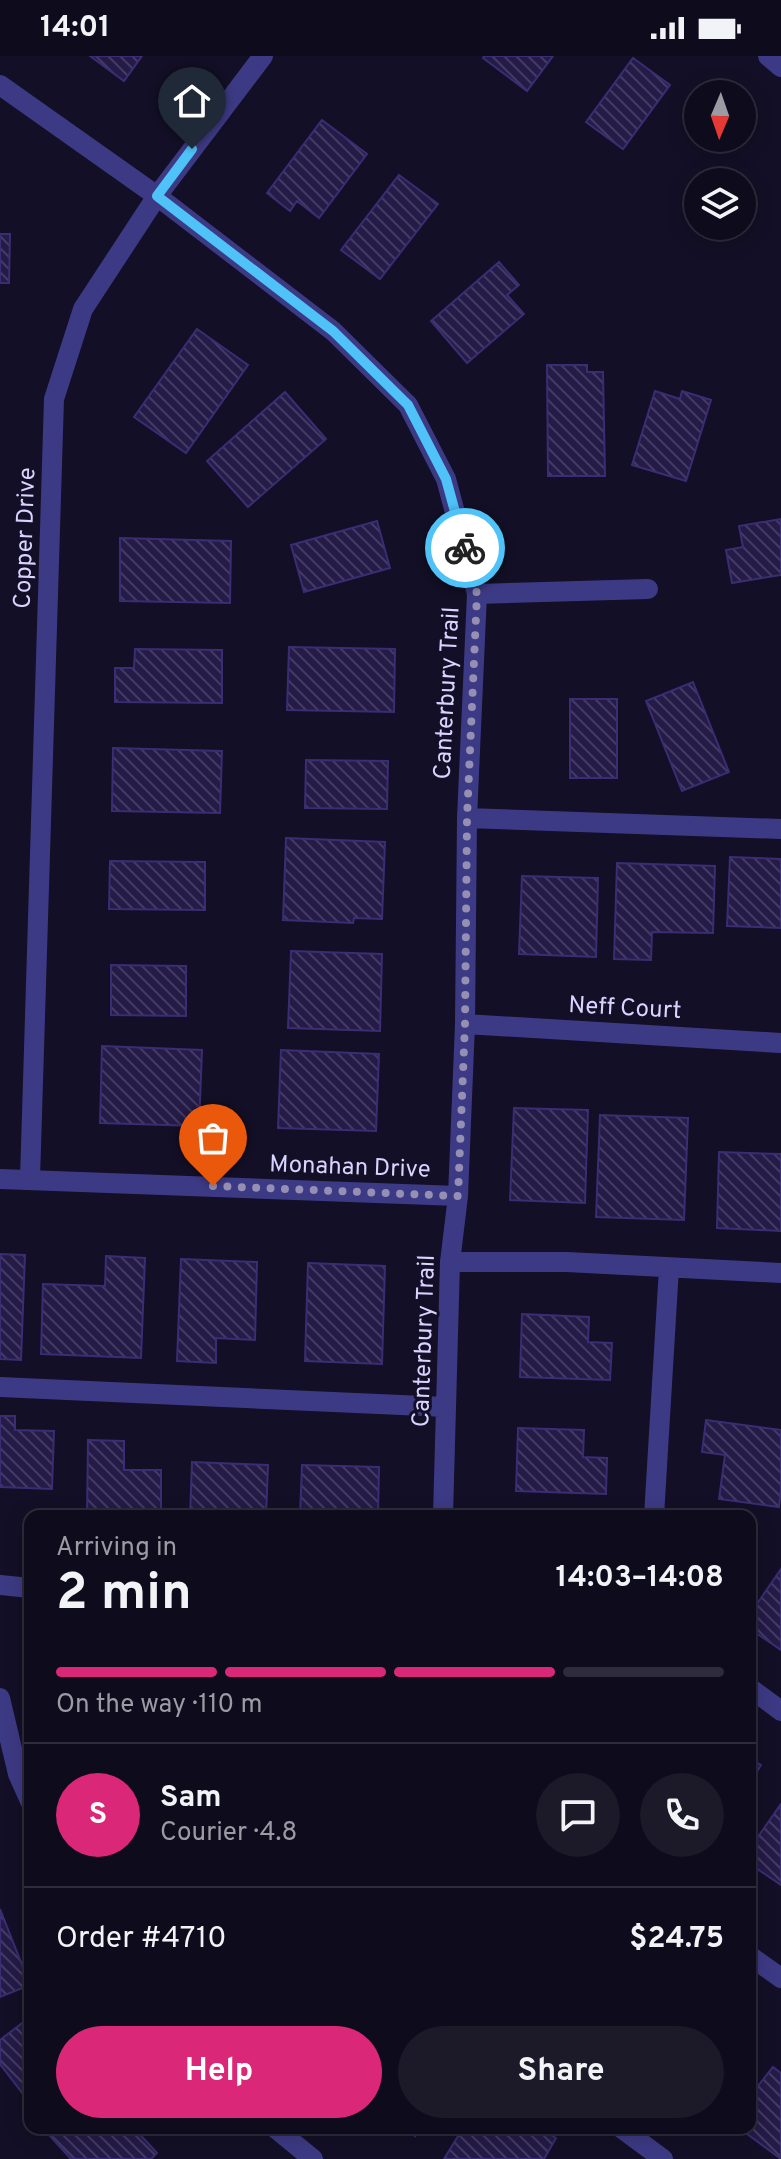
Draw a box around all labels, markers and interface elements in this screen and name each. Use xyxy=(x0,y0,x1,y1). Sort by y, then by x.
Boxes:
text: 14:01 xyxy=(40,10,110,47)
pin xyxy=(158,67,226,149)
icon: home xyxy=(170,79,214,123)
north arrow xyxy=(684,80,756,152)
map controls xyxy=(684,80,756,240)
button: layers xyxy=(684,168,756,240)
street label: Copper Drive xyxy=(9,467,43,609)
courier xyxy=(425,508,505,588)
icon: bike xyxy=(443,526,487,570)
street label: Canterbury Trail xyxy=(428,606,467,780)
street label: Neff Court xyxy=(568,991,682,1027)
pin xyxy=(179,1104,247,1186)
icon: bag xyxy=(191,1116,235,1160)
street label: Monahan Drive xyxy=(269,1150,431,1186)
street label: Canterbury Trail xyxy=(407,1254,443,1428)
text: Arriving in xyxy=(56,1532,177,1565)
text: 14:03–14:08 xyxy=(556,1560,724,1597)
text: 2 min xyxy=(56,1562,192,1628)
text: On the way · 110 m xyxy=(56,1689,262,1722)
button: chat xyxy=(536,1773,620,1857)
button: phone xyxy=(640,1773,724,1857)
text: Sam xyxy=(160,1780,222,1817)
text: S xyxy=(89,1797,107,1834)
text: Courier · 4.8 xyxy=(160,1817,297,1850)
text: Order #4710 xyxy=(56,1921,226,1958)
text: $24.75 xyxy=(629,1921,724,1958)
button: Help xyxy=(56,2026,382,2118)
button: Share xyxy=(398,2026,724,2118)

